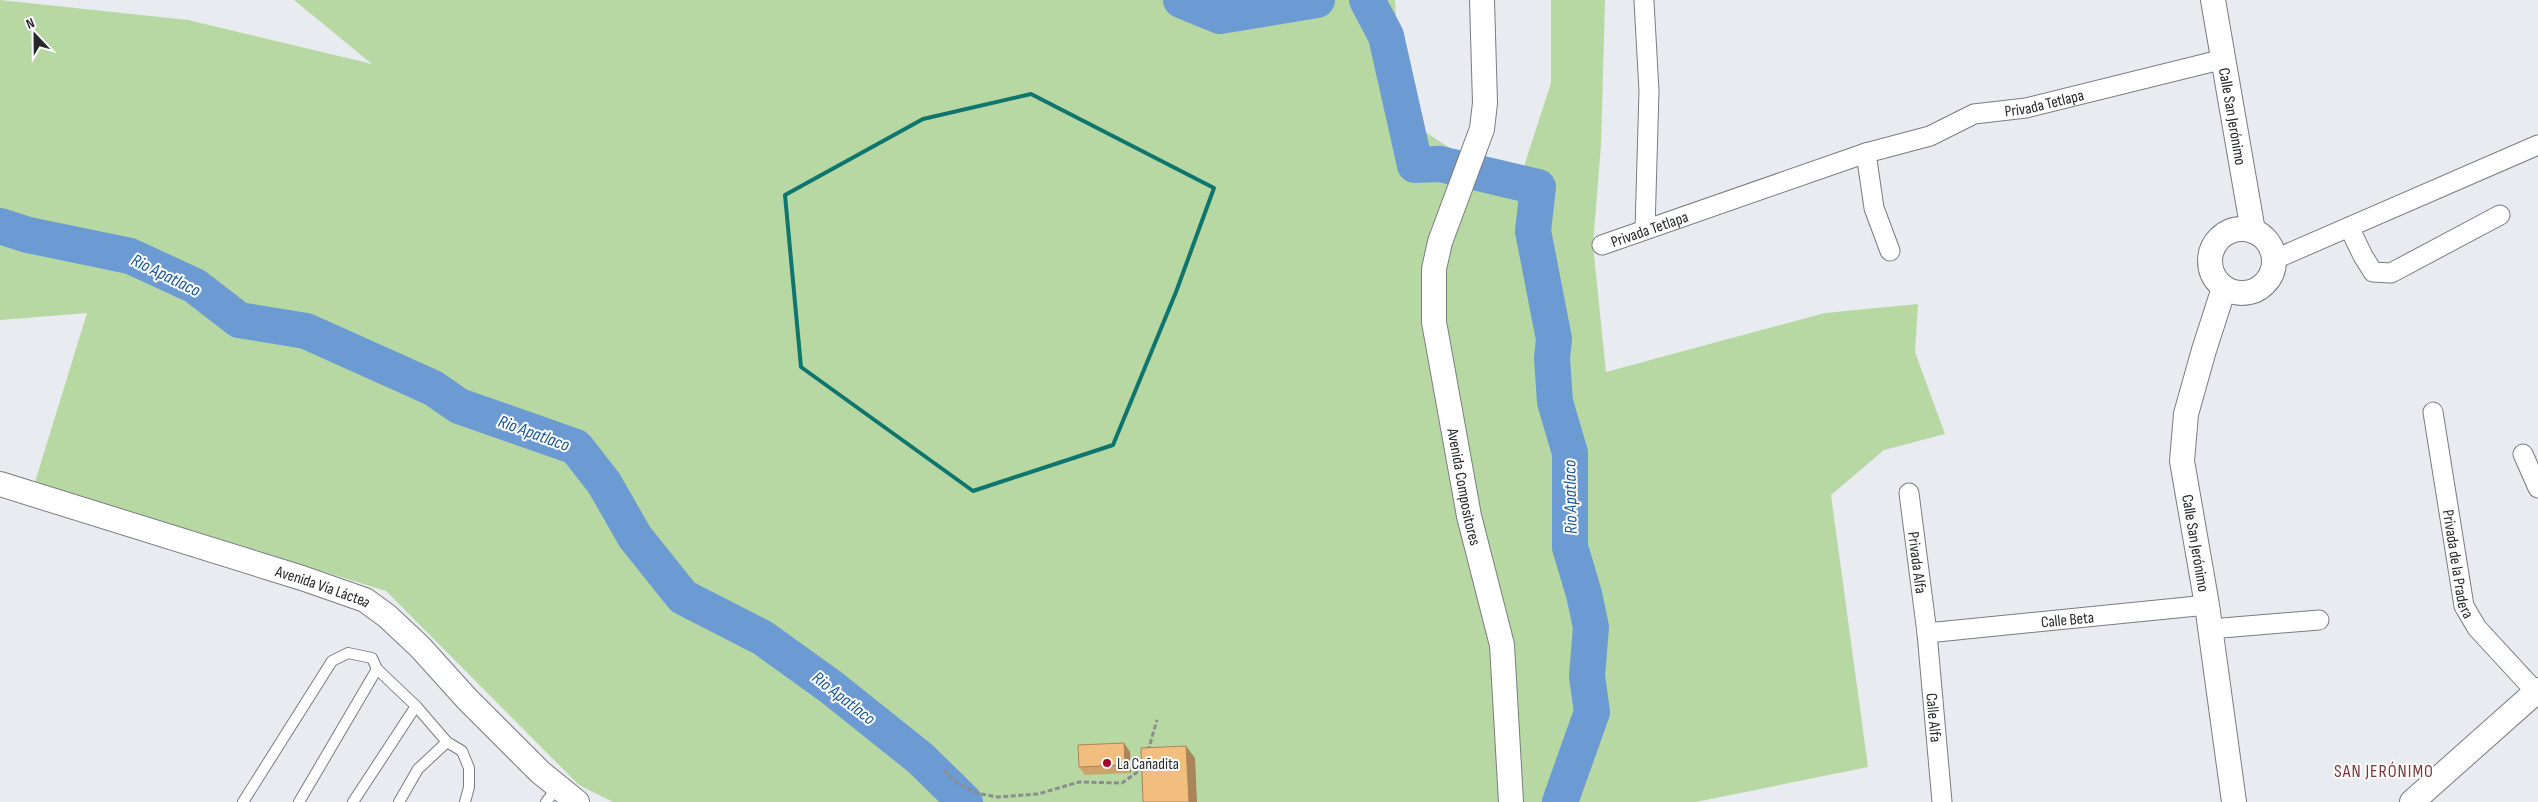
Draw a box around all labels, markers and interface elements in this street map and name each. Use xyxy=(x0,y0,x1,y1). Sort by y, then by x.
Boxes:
north arrow xyxy=(10,10,60,60)
text: N xyxy=(24,14,37,33)
street label: Calle San Jerónimo xyxy=(2214,66,2249,167)
street label: Privada Tetlapa xyxy=(2004,86,2086,121)
street label: Privada Tetlapa xyxy=(1609,208,1691,252)
water label: Rio Apatlaco xyxy=(128,250,204,301)
water label: Rio Apatlaco xyxy=(495,411,573,456)
street label: Avenida Compositores xyxy=(1442,426,1484,548)
water label: Rio Apatlaco xyxy=(1559,459,1582,534)
street label: Calle San Jerónimo xyxy=(2177,493,2213,593)
street label: Privada de la Pradera xyxy=(2438,508,2477,622)
street label: Privada Alfa xyxy=(1903,530,1930,595)
street label: Avenida Vía Láctea xyxy=(272,562,374,612)
street label: Calle Beta xyxy=(2040,608,2095,633)
water label: Rio Apatlaco xyxy=(808,667,880,730)
street label: Calle Alfa xyxy=(1921,692,1945,743)
place label: La Cañadita xyxy=(1117,755,1179,774)
marker: La Cañadita xyxy=(1101,757,1113,769)
district label: SAN JERÓNIMO xyxy=(2334,761,2434,782)

